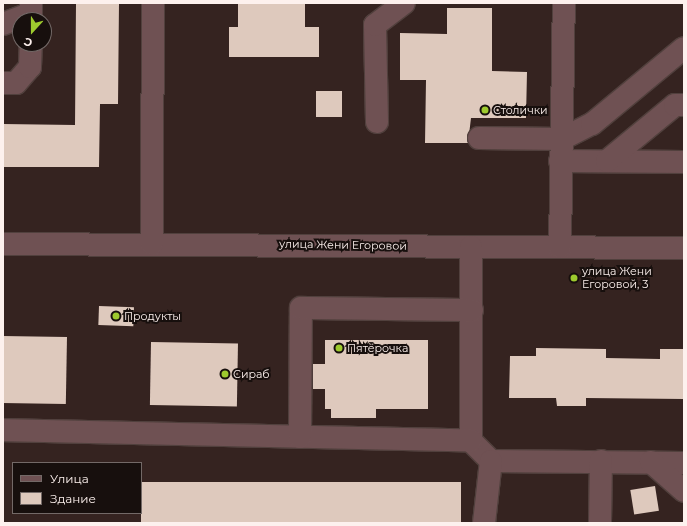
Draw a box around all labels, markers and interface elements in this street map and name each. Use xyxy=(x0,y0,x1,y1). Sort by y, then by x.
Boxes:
north arrow xyxy=(12,12,52,52)
text: С xyxy=(22,34,34,50)
place label: Столички xyxy=(493,103,548,117)
marker: Столички xyxy=(480,105,490,115)
street label: улица Жени Егоровой xyxy=(279,237,407,253)
place label: улица Жени Егоровой, 3 xyxy=(582,265,652,291)
marker: улица Жени Егоровой, 3 xyxy=(569,273,579,283)
place label: Продукты xyxy=(124,309,181,323)
marker: Продукты xyxy=(111,311,121,321)
place label: Пятёрочка xyxy=(347,341,408,355)
marker: Пятёрочка xyxy=(334,343,344,353)
place label: Сираб xyxy=(233,367,270,381)
marker: Сираб xyxy=(220,369,230,379)
legend xyxy=(12,462,142,514)
text: Улица xyxy=(50,471,89,486)
text: Здание xyxy=(50,491,96,506)

